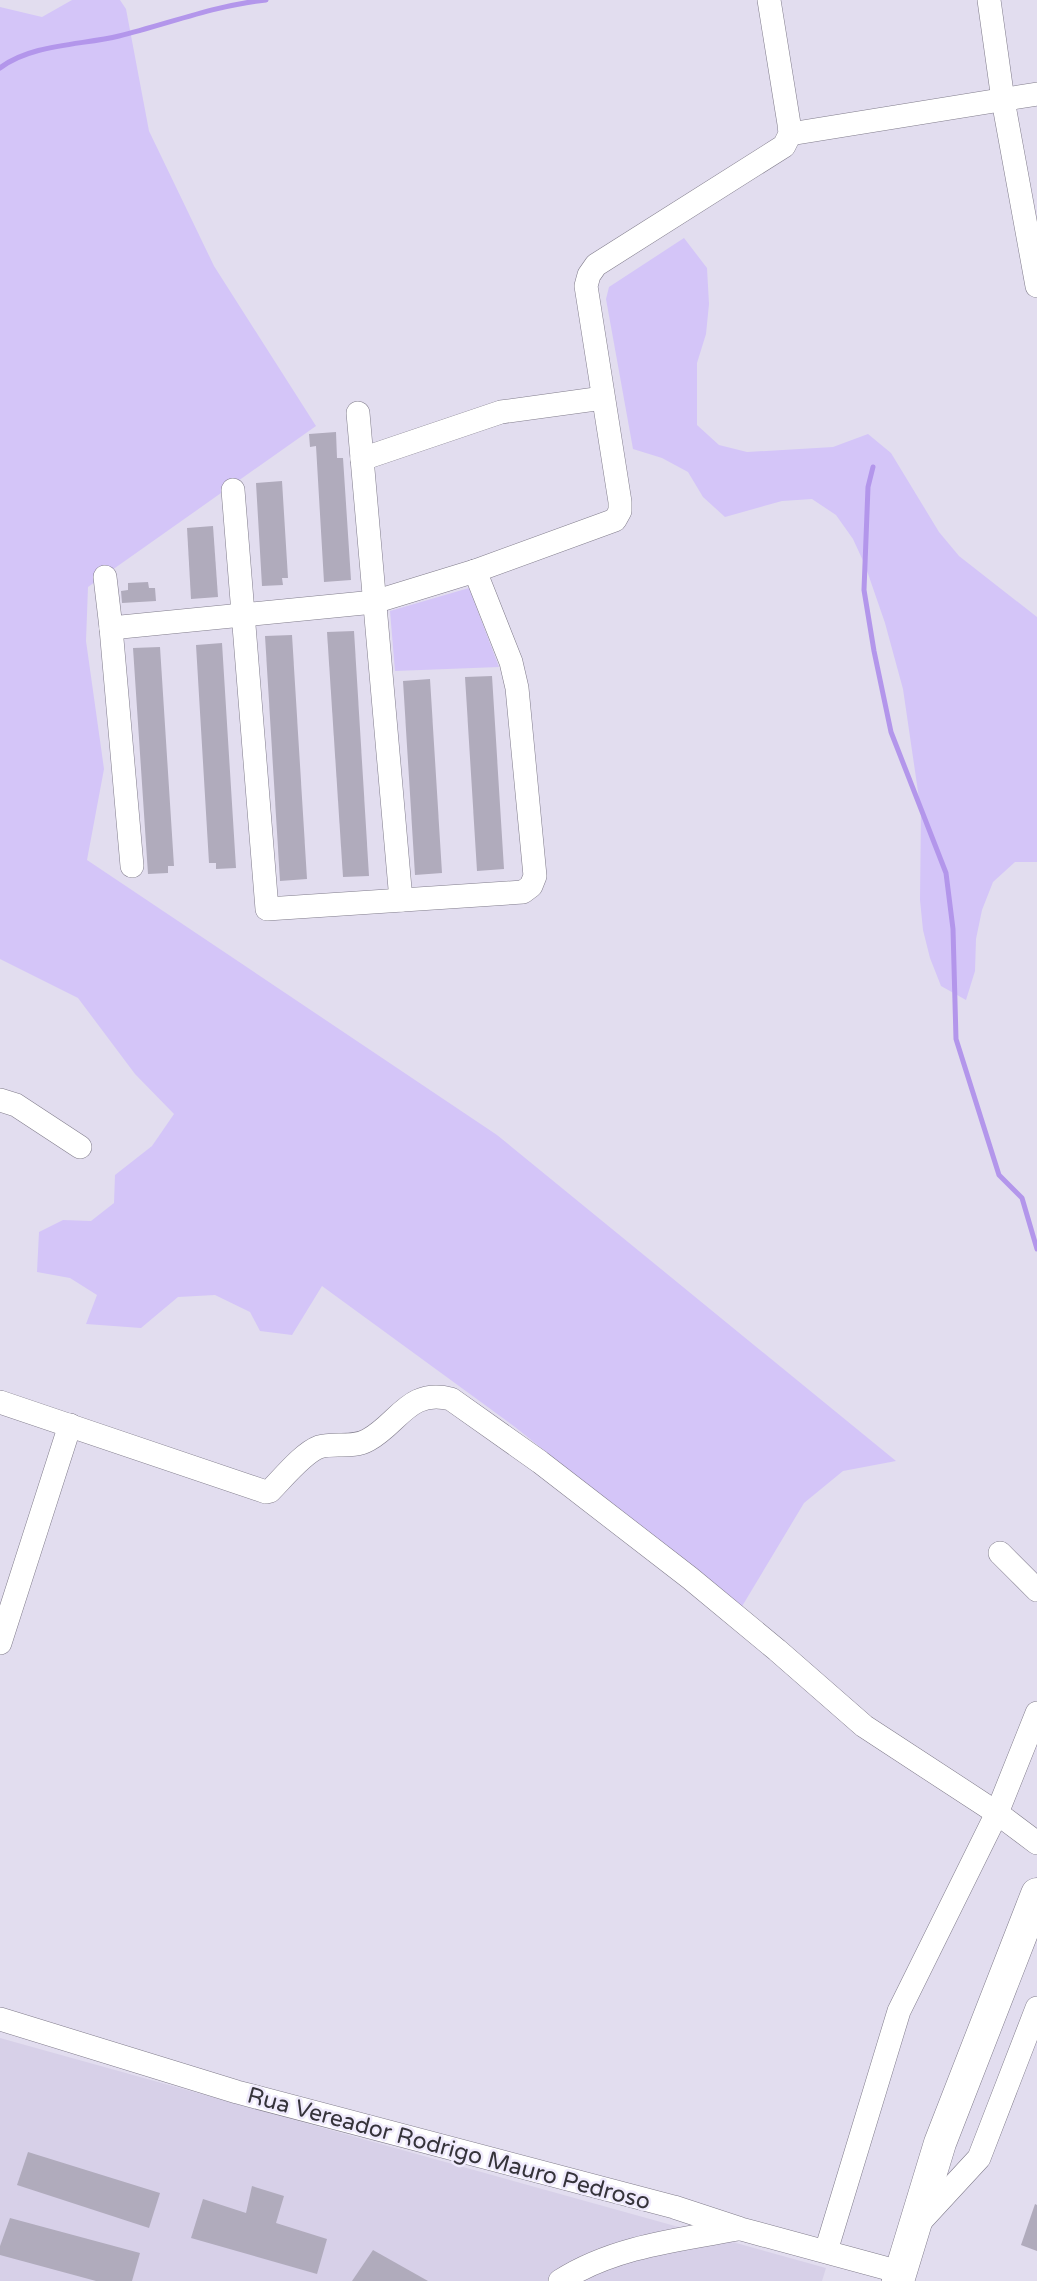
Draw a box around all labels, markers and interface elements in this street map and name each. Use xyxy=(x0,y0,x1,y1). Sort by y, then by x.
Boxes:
street label: Rua Vereador Rodrigo Mauro Pedroso xyxy=(244,2082,653,2216)

